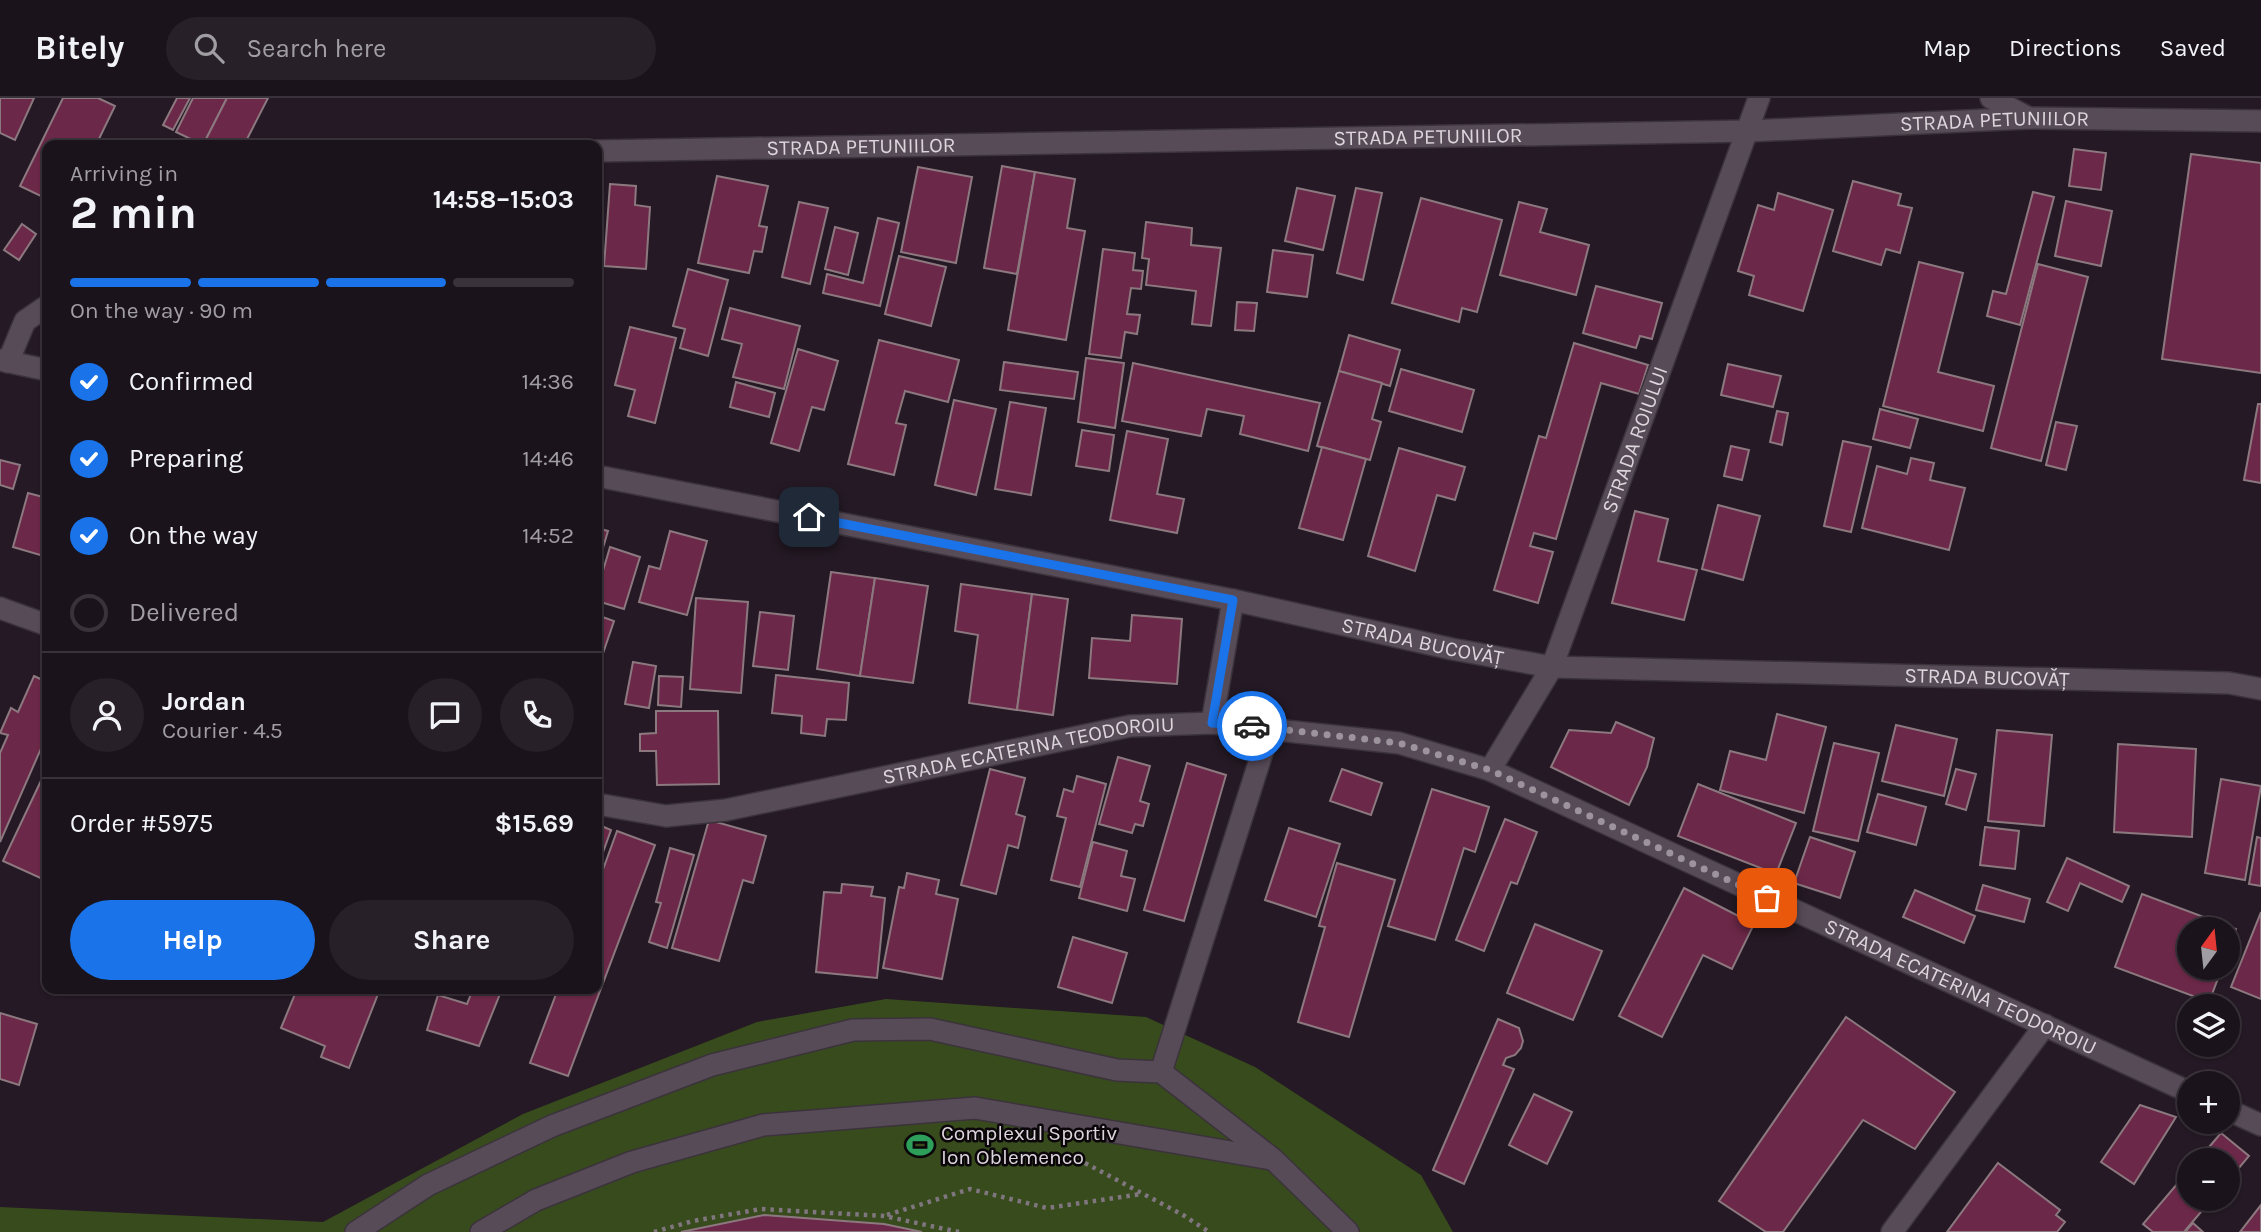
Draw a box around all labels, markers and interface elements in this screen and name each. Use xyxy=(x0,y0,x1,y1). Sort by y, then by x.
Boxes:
search box xyxy=(166,17,656,80)
text: Bitely xyxy=(35,29,124,67)
icon: search xyxy=(190,29,228,67)
text: Search here xyxy=(246,33,386,64)
text: Map xyxy=(1923,34,1971,62)
text: Directions xyxy=(2009,34,2122,62)
text: Saved xyxy=(2160,34,2226,62)
street label: STRADA PETUNIILOR xyxy=(1899,106,2089,136)
street label: STRADA PETUNIILOR xyxy=(1333,123,1523,150)
street label: STRADA PETUNIILOR xyxy=(766,133,956,160)
text: Arriving in xyxy=(70,160,178,187)
text: 14:58–15:03 xyxy=(433,184,574,215)
text: 2 min xyxy=(70,186,197,240)
text: On the way · 90 m xyxy=(70,297,253,324)
icon: check xyxy=(70,363,108,401)
street label: STRADA ROIULUI xyxy=(1597,363,1672,517)
text: Confirmed xyxy=(129,366,254,397)
text: 14:36 xyxy=(522,368,574,395)
icon: check xyxy=(70,440,108,478)
text: Preparing xyxy=(129,443,243,474)
text: 14:46 xyxy=(522,445,574,472)
pin xyxy=(779,487,839,547)
icon: home xyxy=(790,498,828,536)
icon: check xyxy=(70,517,108,555)
text: On the way xyxy=(129,520,258,551)
text: 14:52 xyxy=(522,522,574,549)
text: Delivered xyxy=(129,597,239,628)
street label: STRADA BUCOVĂȚ xyxy=(1339,613,1506,670)
street label: STRADA BUCOVĂȚ xyxy=(1904,663,2070,691)
button: person xyxy=(70,678,144,752)
button: chat xyxy=(408,678,482,752)
button: phone xyxy=(500,678,574,752)
text: Jordan xyxy=(162,686,246,717)
courier xyxy=(1217,691,1287,761)
icon: car xyxy=(1233,707,1271,745)
street label: STRADA ECATERINA TEODOROIU xyxy=(880,712,1175,789)
text: Courier · 4.5 xyxy=(162,717,283,744)
text: Order #5975 xyxy=(70,808,213,839)
text: $15.69 xyxy=(494,808,574,839)
pin xyxy=(1737,868,1797,928)
icon: bag xyxy=(1748,879,1786,917)
button: Help xyxy=(70,900,315,980)
button: Share xyxy=(329,900,574,980)
street label: STRADA ECATERINA TEODOROIU xyxy=(1821,914,2100,1060)
north arrow xyxy=(2177,917,2240,980)
map controls xyxy=(2177,917,2240,1211)
button: layers xyxy=(2177,994,2240,1057)
button: + xyxy=(2177,1071,2240,1134)
place label: Complexul Sportiv Ion Oblemenco xyxy=(941,1121,1117,1169)
sports icon: Complexul Sportiv Ion Oblemenco xyxy=(905,1130,935,1160)
button: − xyxy=(2177,1148,2240,1211)

